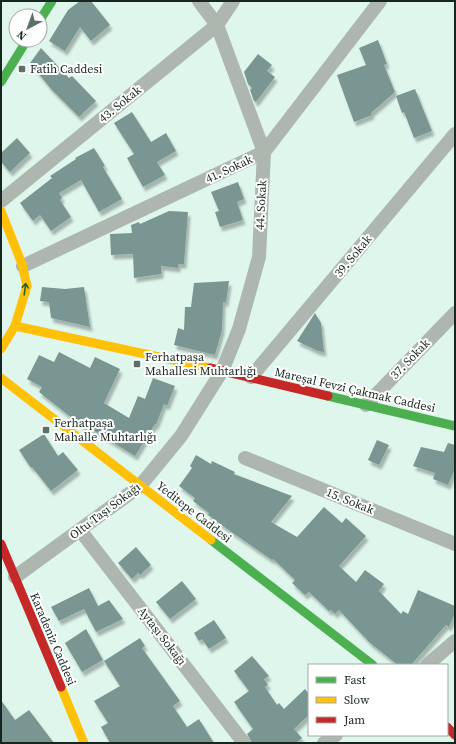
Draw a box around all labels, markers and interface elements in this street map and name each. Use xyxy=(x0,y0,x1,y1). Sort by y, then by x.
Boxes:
north arrow xyxy=(8,8,48,48)
text: N xyxy=(14,27,30,43)
place label: Fatih Caddesi xyxy=(30,61,103,77)
marker: Fatih Caddesi xyxy=(17,64,27,74)
street label: 43. Sokak xyxy=(95,82,145,126)
street label: 41. Sokak xyxy=(203,151,256,187)
street label: 44. Sokak xyxy=(252,179,270,231)
street label: 39. Sokak xyxy=(331,231,376,280)
one-way arrow xyxy=(21,282,29,295)
street label: 37. Sokak xyxy=(387,335,434,383)
place label: Ferhatpaşa Mahallesi Muhtarlığı xyxy=(145,349,257,379)
marker: Ferhatpaşa Mahallesi Muhtarlığı xyxy=(132,359,142,369)
street label: Mareşal Fevzi Çakmak Caddesi xyxy=(273,364,437,416)
place label: Ferhatpaşa Mahalle Muhtarlığı xyxy=(54,415,157,445)
marker: Ferhatpaşa Mahalle Muhtarlığı xyxy=(41,425,51,435)
street label: Yeditepe Caddesi xyxy=(153,478,235,547)
street label: Oltu Taşı Sokağı xyxy=(66,479,144,543)
street label: 15. Sokak xyxy=(324,484,377,518)
street label: Karadeniz Caddesi xyxy=(26,590,80,688)
street label: Aytaşı Sokağı xyxy=(134,603,190,669)
legend xyxy=(308,664,448,736)
text: Fast xyxy=(344,672,366,688)
text: Slow xyxy=(344,692,370,708)
text: Jam xyxy=(343,712,365,728)

